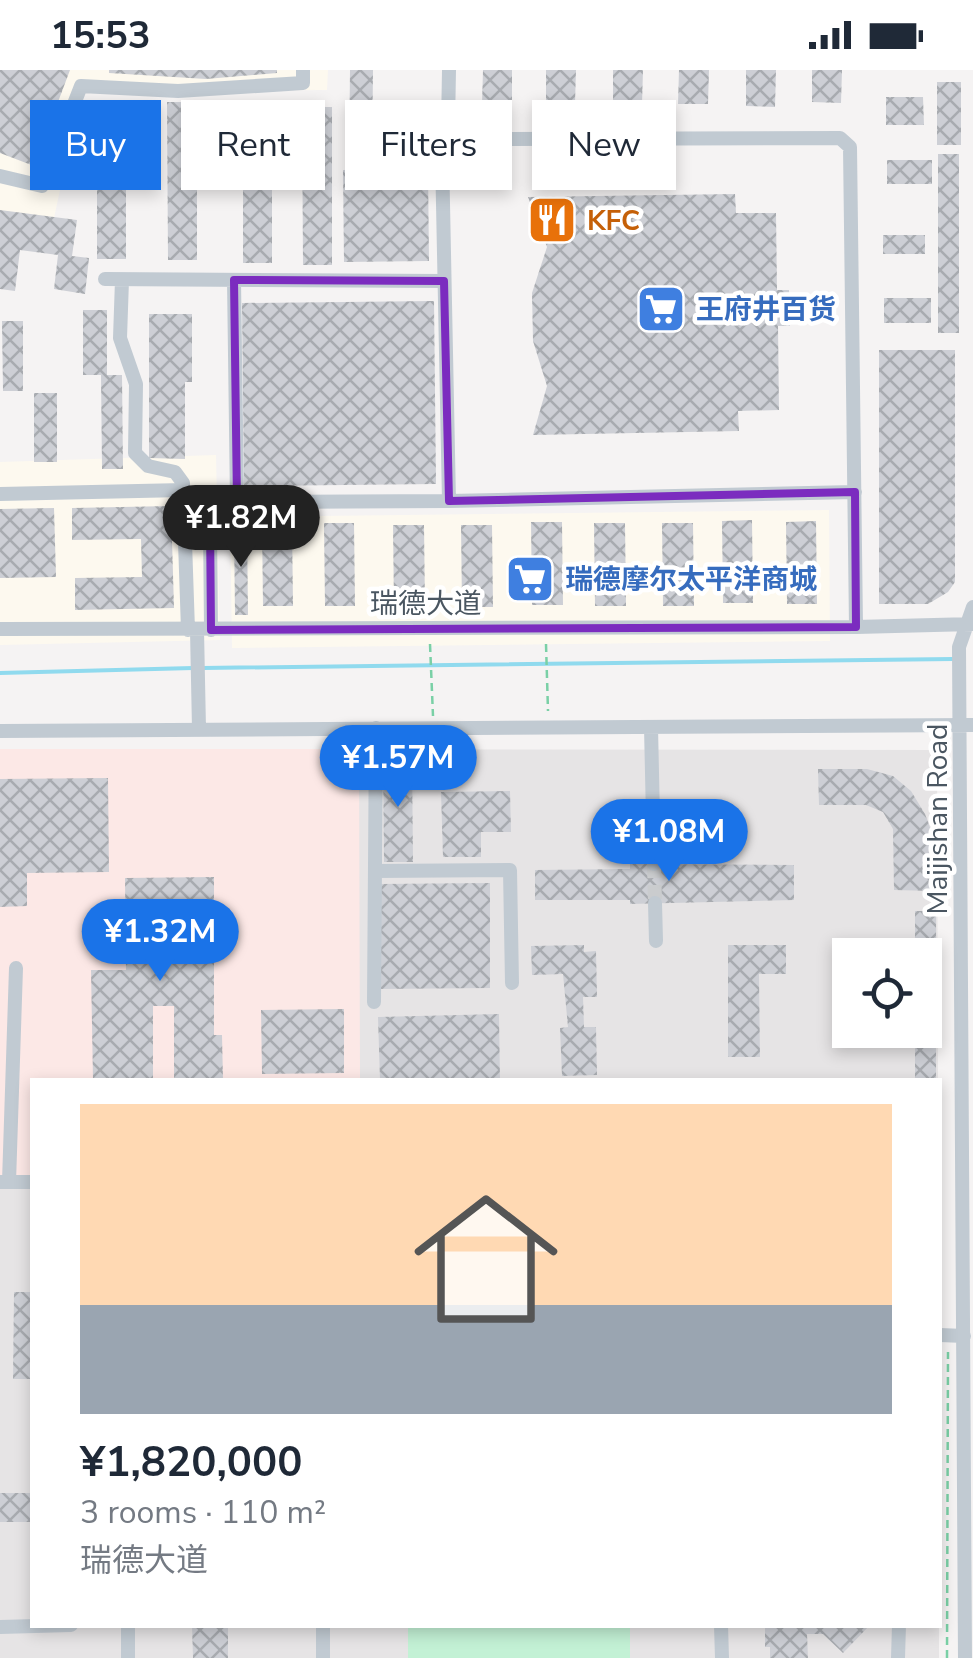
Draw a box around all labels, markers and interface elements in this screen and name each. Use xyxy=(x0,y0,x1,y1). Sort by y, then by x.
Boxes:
text: 15:53 xyxy=(50,10,151,61)
chip: Buy xyxy=(30,100,161,190)
chip: Rent xyxy=(181,100,325,190)
chip: Filters xyxy=(345,100,512,190)
chip: New xyxy=(532,100,676,190)
restaurant icon: KFC xyxy=(526,194,578,246)
place label: KFC xyxy=(587,202,640,240)
supermarket icon: 王府井百货 xyxy=(635,283,687,335)
place label: 王府井百货 xyxy=(696,291,836,329)
pin: ¥1.82M xyxy=(160,485,322,570)
text: ¥1.82M xyxy=(185,496,297,539)
supermarket icon: 瑞德摩尔太平洋商城 xyxy=(504,553,556,605)
place label: 瑞德摩尔太平洋商城 xyxy=(565,561,817,599)
street label: 瑞德大道 xyxy=(370,585,482,623)
street label: Maijishan Road xyxy=(919,724,957,914)
pin: ¥1.57M xyxy=(317,725,479,810)
text: ¥1.57M xyxy=(342,736,454,779)
pin: ¥1.08M xyxy=(588,799,750,884)
text: ¥1.08M xyxy=(613,810,725,853)
pin: ¥1.32M xyxy=(79,899,241,984)
text: ¥1.32M xyxy=(104,910,216,953)
map controls xyxy=(832,938,942,1048)
button: locate xyxy=(832,938,942,1048)
icon: home xyxy=(396,1169,576,1349)
text: ¥1,820,000 xyxy=(80,1434,302,1491)
text: 3 rooms · 110 m² xyxy=(80,1491,326,1534)
text: 瑞德大道 xyxy=(80,1539,208,1582)

